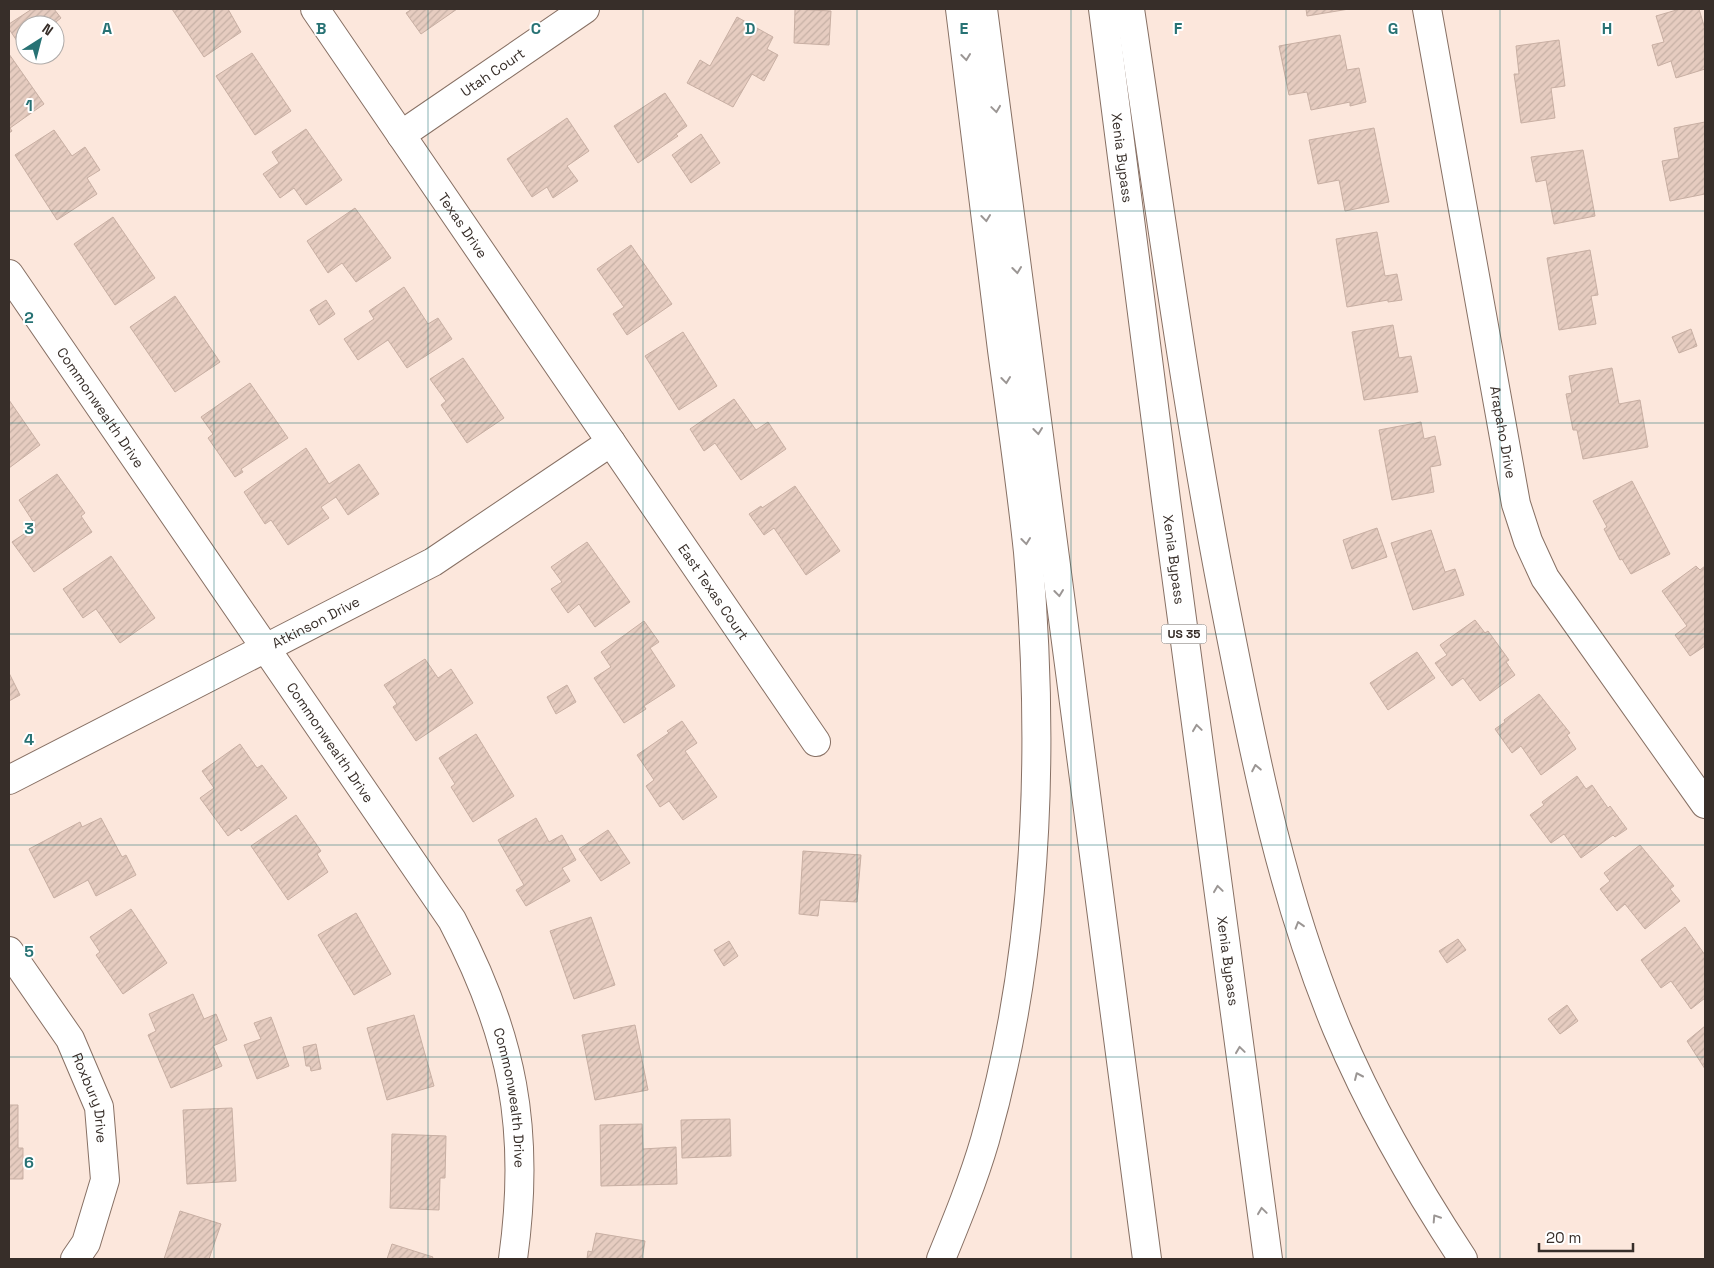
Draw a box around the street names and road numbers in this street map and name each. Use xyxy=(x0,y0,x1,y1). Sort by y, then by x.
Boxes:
street label: Utah Court xyxy=(457,44,528,101)
street label: Xenia Bypass xyxy=(1107,112,1137,204)
street label: Texas Drive xyxy=(434,189,492,262)
street label: Commonwealth Drive xyxy=(53,344,148,471)
street label: Arapaho Drive xyxy=(1486,385,1520,480)
street label: Xenia Bypass xyxy=(1159,513,1189,605)
street label: East Texas Court xyxy=(674,540,753,643)
street label: Atkinson Drive xyxy=(269,592,363,652)
road number: US 35 xyxy=(1162,624,1206,644)
street label: Commonwealth Drive xyxy=(283,679,378,806)
street label: Xenia Bypass xyxy=(1213,915,1243,1007)
street label: Commonwealth Drive xyxy=(490,1026,529,1168)
street label: Roxbury Drive xyxy=(68,1050,111,1144)

